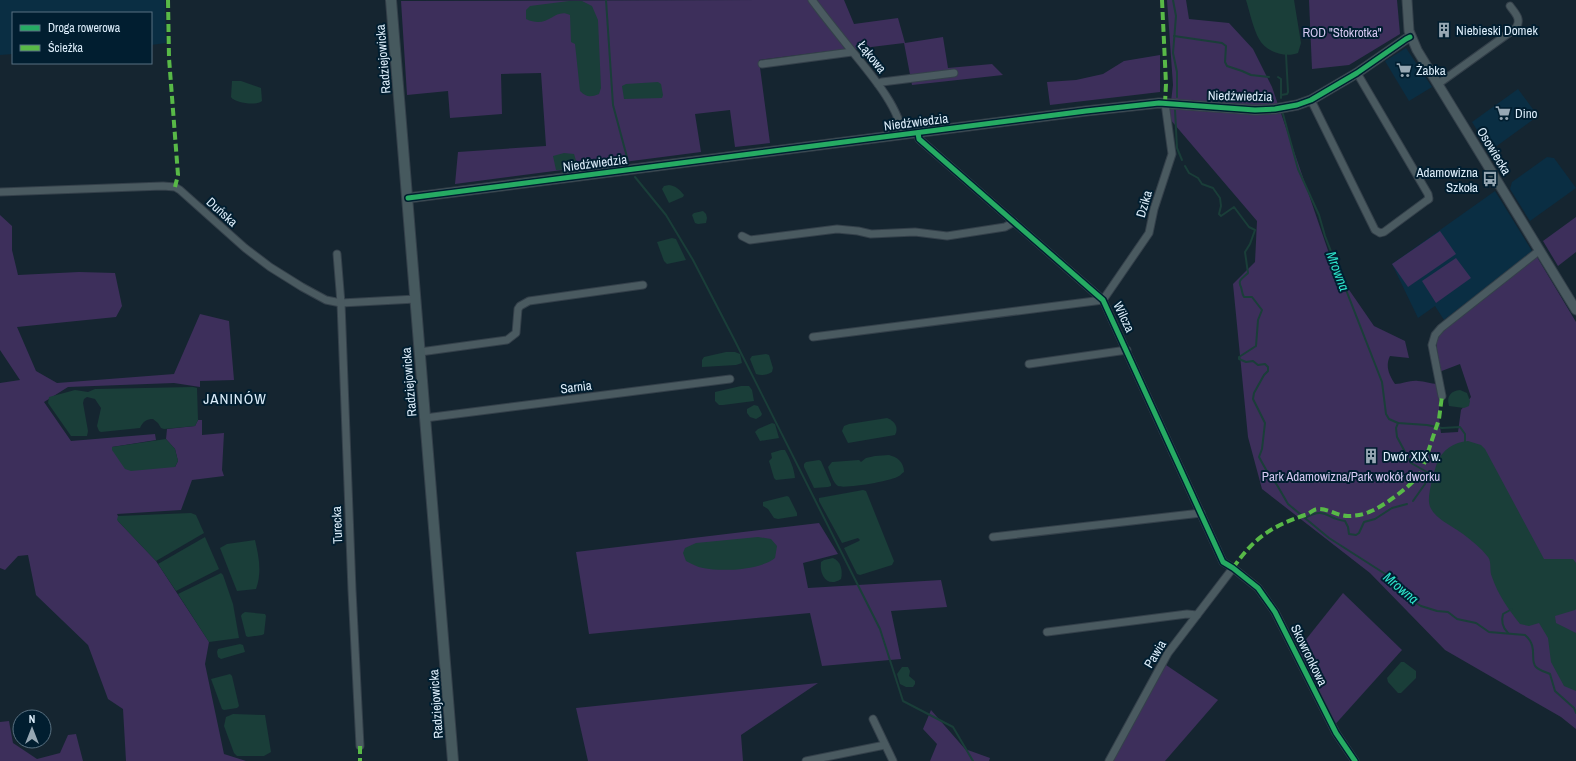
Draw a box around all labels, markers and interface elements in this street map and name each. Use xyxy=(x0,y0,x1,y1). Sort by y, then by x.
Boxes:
legend xyxy=(12,12,152,64)
text: Droga rowerowa xyxy=(48,20,121,36)
building icon: Niebieski Domek xyxy=(1435,21,1453,39)
place label: Niebieski Domek xyxy=(1456,22,1538,39)
street label: Radziejowicka xyxy=(372,24,394,94)
park label: ROD "Stokrotka" xyxy=(1302,24,1382,41)
street label: Łąkowa xyxy=(854,37,890,77)
text: Ścieżka xyxy=(48,40,84,56)
supermarket icon: Żabka xyxy=(1395,61,1413,79)
place label: Żabka xyxy=(1416,62,1446,79)
street label: Niedźwiedzia xyxy=(1208,87,1273,105)
supermarket icon: Dino xyxy=(1494,104,1512,122)
place label: Dino xyxy=(1515,105,1538,122)
street label: Niedźwiedzia xyxy=(883,110,949,134)
street label: Osowiecka xyxy=(1473,124,1515,178)
street label: Niedźwiedzia xyxy=(562,151,628,175)
place label: Adamowizna Szkoła xyxy=(1415,164,1478,196)
bus stop icon: Adamowizna Szkoła xyxy=(1481,170,1499,188)
street label: Dzika xyxy=(1132,188,1156,219)
street label: Duńska xyxy=(203,194,241,230)
water label: Mrowna xyxy=(1322,249,1354,293)
street label: Wilcza xyxy=(1109,299,1139,335)
street label: Radziejowicka xyxy=(398,347,420,417)
street label: Sarnia xyxy=(559,377,593,397)
district label: JANINÓW xyxy=(203,388,267,409)
building icon: Dwór XIX w. xyxy=(1362,447,1380,465)
place label: Dwór XIX w. xyxy=(1383,448,1441,465)
park label: Park Adamowizna/Park wokół dworku xyxy=(1262,468,1440,485)
street label: Turecka xyxy=(328,506,346,544)
water label: Mrowna xyxy=(1380,568,1422,608)
street label: Skowronkowa xyxy=(1287,621,1331,689)
street label: Pawia xyxy=(1140,637,1170,671)
street label: Radziejowicka xyxy=(425,669,447,739)
north arrow xyxy=(12,709,52,749)
text: N xyxy=(29,712,35,726)

